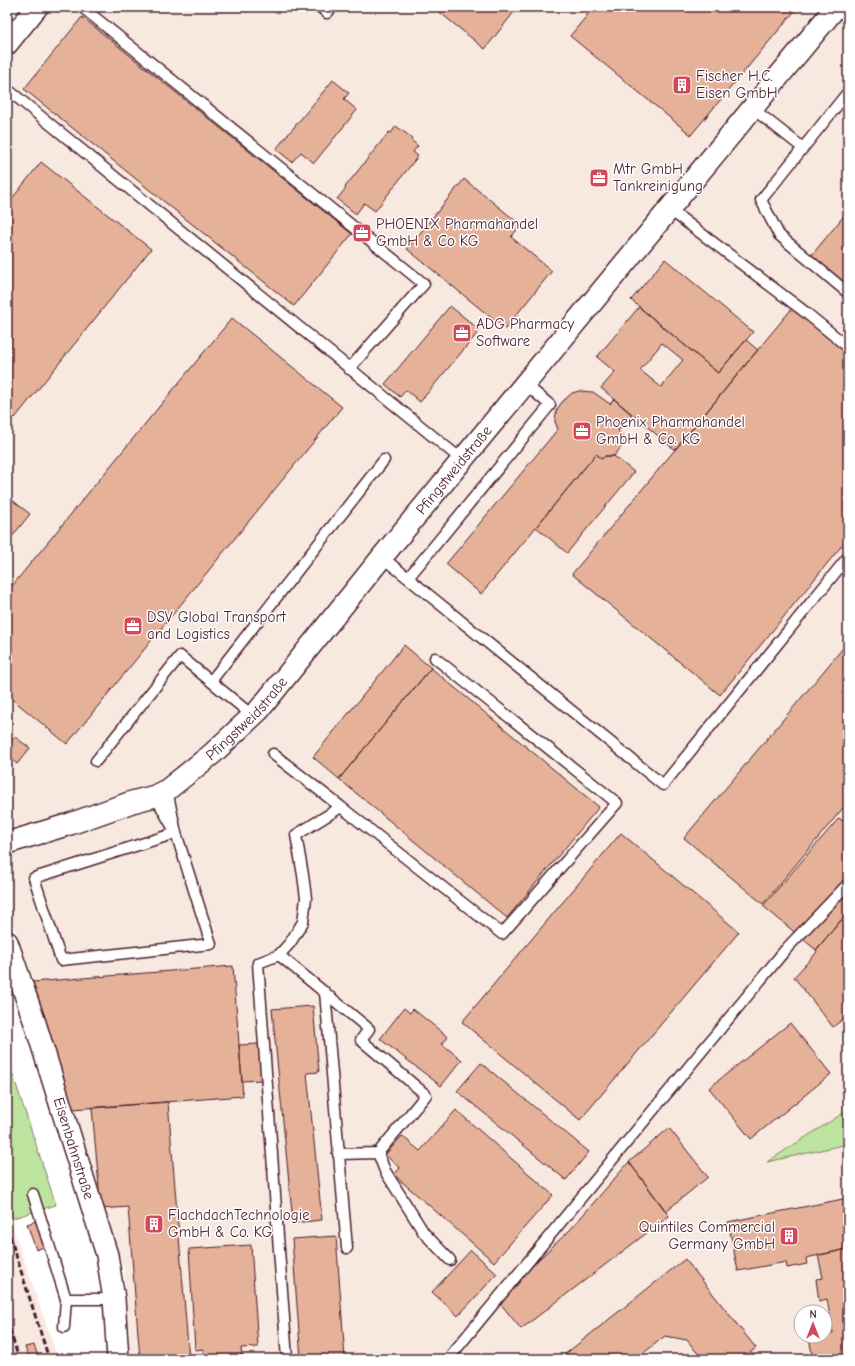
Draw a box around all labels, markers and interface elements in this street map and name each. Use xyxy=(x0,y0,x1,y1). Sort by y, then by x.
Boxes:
place label: Fischer H.C. Eisen GmbH xyxy=(696,67,777,102)
building icon: Fischer H.C. Eisen GmbH xyxy=(671,74,693,96)
place label: Mtr GmbH, Tankreinigung xyxy=(613,160,703,195)
office icon: Mtr GmbH, Tankreinigung xyxy=(588,167,610,189)
place label: PHOENIX Pharmahandel GmbH & Co KG xyxy=(376,215,538,250)
office icon: PHOENIX Pharmahandel GmbH & Co KG xyxy=(351,222,373,244)
place label: ADG Pharmacy Software xyxy=(476,315,574,350)
office icon: ADG Pharmacy Software xyxy=(451,322,473,344)
place label: Phoenix Pharmahandel GmbH & Co. KG xyxy=(596,413,745,448)
office icon: Phoenix Pharmahandel GmbH & Co. KG xyxy=(571,420,593,442)
street label: Pfingstweidstraße xyxy=(412,422,496,518)
place label: DSV Global Transport and Logistics xyxy=(147,608,286,643)
office icon: DSV Global Transport and Logistics xyxy=(122,615,144,637)
street label: Pfingstweidstraße xyxy=(202,673,291,764)
street label: Eisenbahnstraße xyxy=(50,1095,98,1202)
place label: FlachdachTechnologie GmbH & Co. KG xyxy=(168,1206,310,1241)
building icon: FlachdachTechnologie GmbH & Co. KG xyxy=(143,1213,165,1235)
place label: Quintiles Commercial Germany GmbH xyxy=(639,1218,775,1253)
building icon: Quintiles Commercial Germany GmbH xyxy=(778,1225,800,1247)
north arrow xyxy=(793,1304,833,1344)
text: N xyxy=(809,1308,817,1321)

